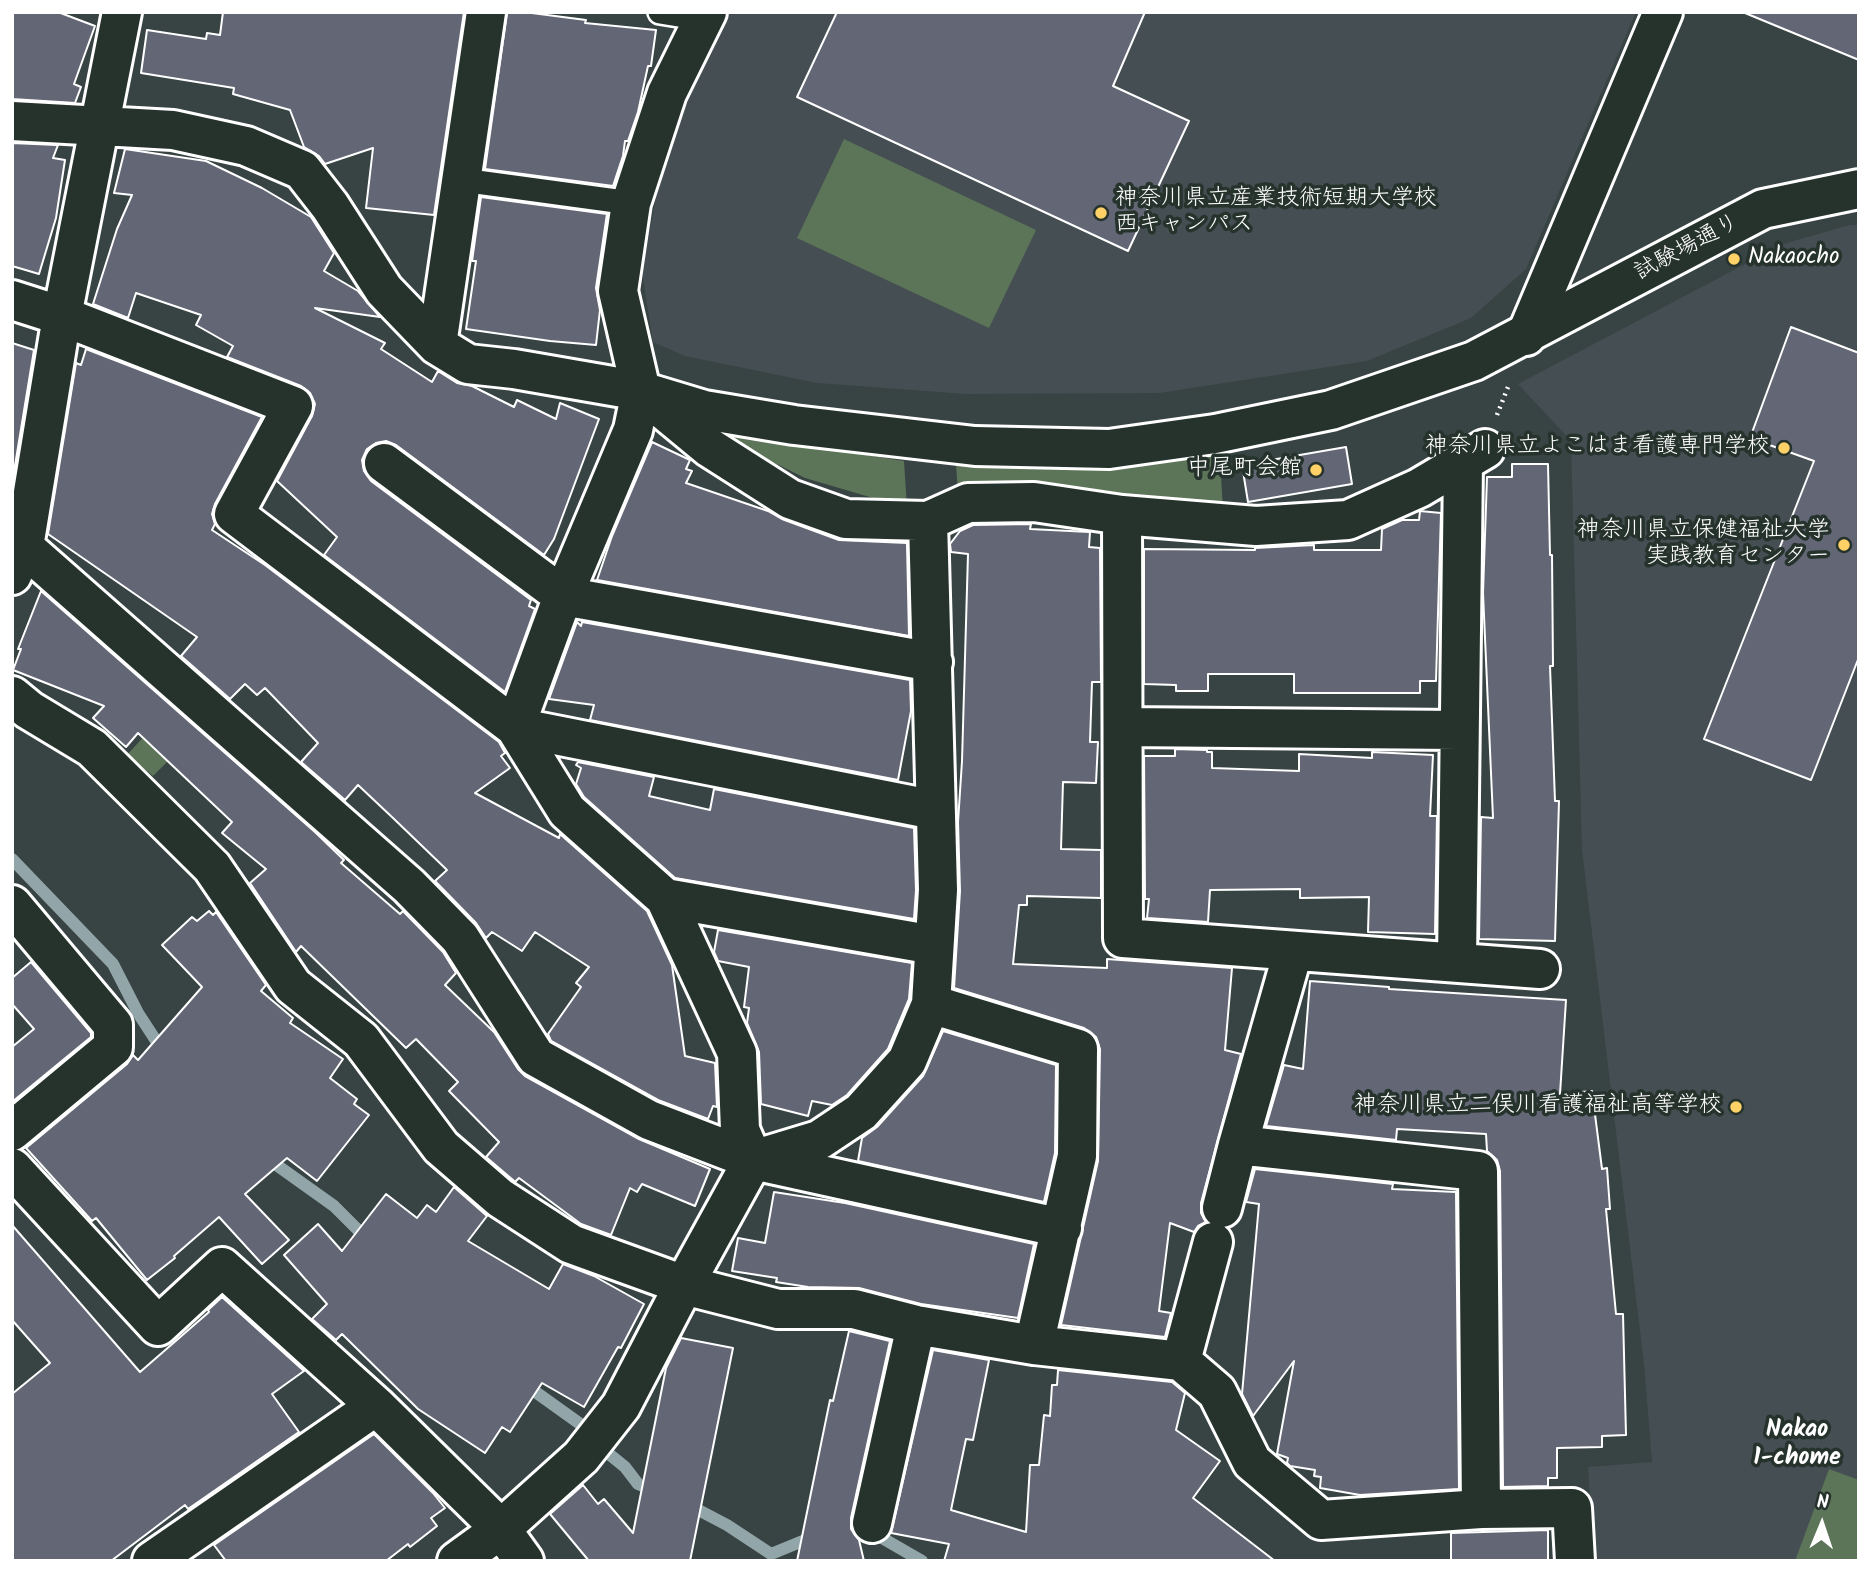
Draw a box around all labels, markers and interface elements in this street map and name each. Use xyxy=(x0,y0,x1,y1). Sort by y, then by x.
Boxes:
place label: 神奈川県立産業技術短期大学校 西キャンパス xyxy=(1115,186,1437,240)
marker: 神奈川県立産業技術短期大学校 西キャンパス xyxy=(1093,205,1109,221)
street label: 試験場通り xyxy=(1631,210,1745,288)
place label: Nakaocho xyxy=(1748,245,1839,273)
marker: Nakaocho xyxy=(1726,251,1742,267)
place label: 神奈川県立よこはま看護専門学校 xyxy=(1425,434,1770,462)
marker: 神奈川県立よこはま看護専門学校 xyxy=(1776,440,1792,456)
place label: 中尾町会館 xyxy=(1187,456,1302,484)
marker: 中尾町会館 xyxy=(1308,462,1324,478)
place label: 神奈川県立保健福祉大学 実践教育センター xyxy=(1577,518,1830,572)
marker: 神奈川県立保健福祉大学 実践教育センター xyxy=(1836,537,1852,553)
place label: 神奈川県立二俣川看護福祉高等学校 xyxy=(1354,1093,1722,1121)
marker: 神奈川県立二俣川看護福祉高等学校 xyxy=(1728,1099,1744,1115)
district label: Nakao 1-chome xyxy=(1753,1418,1841,1474)
text: N xyxy=(1816,1488,1829,1518)
north arrow xyxy=(1787,1489,1857,1559)

